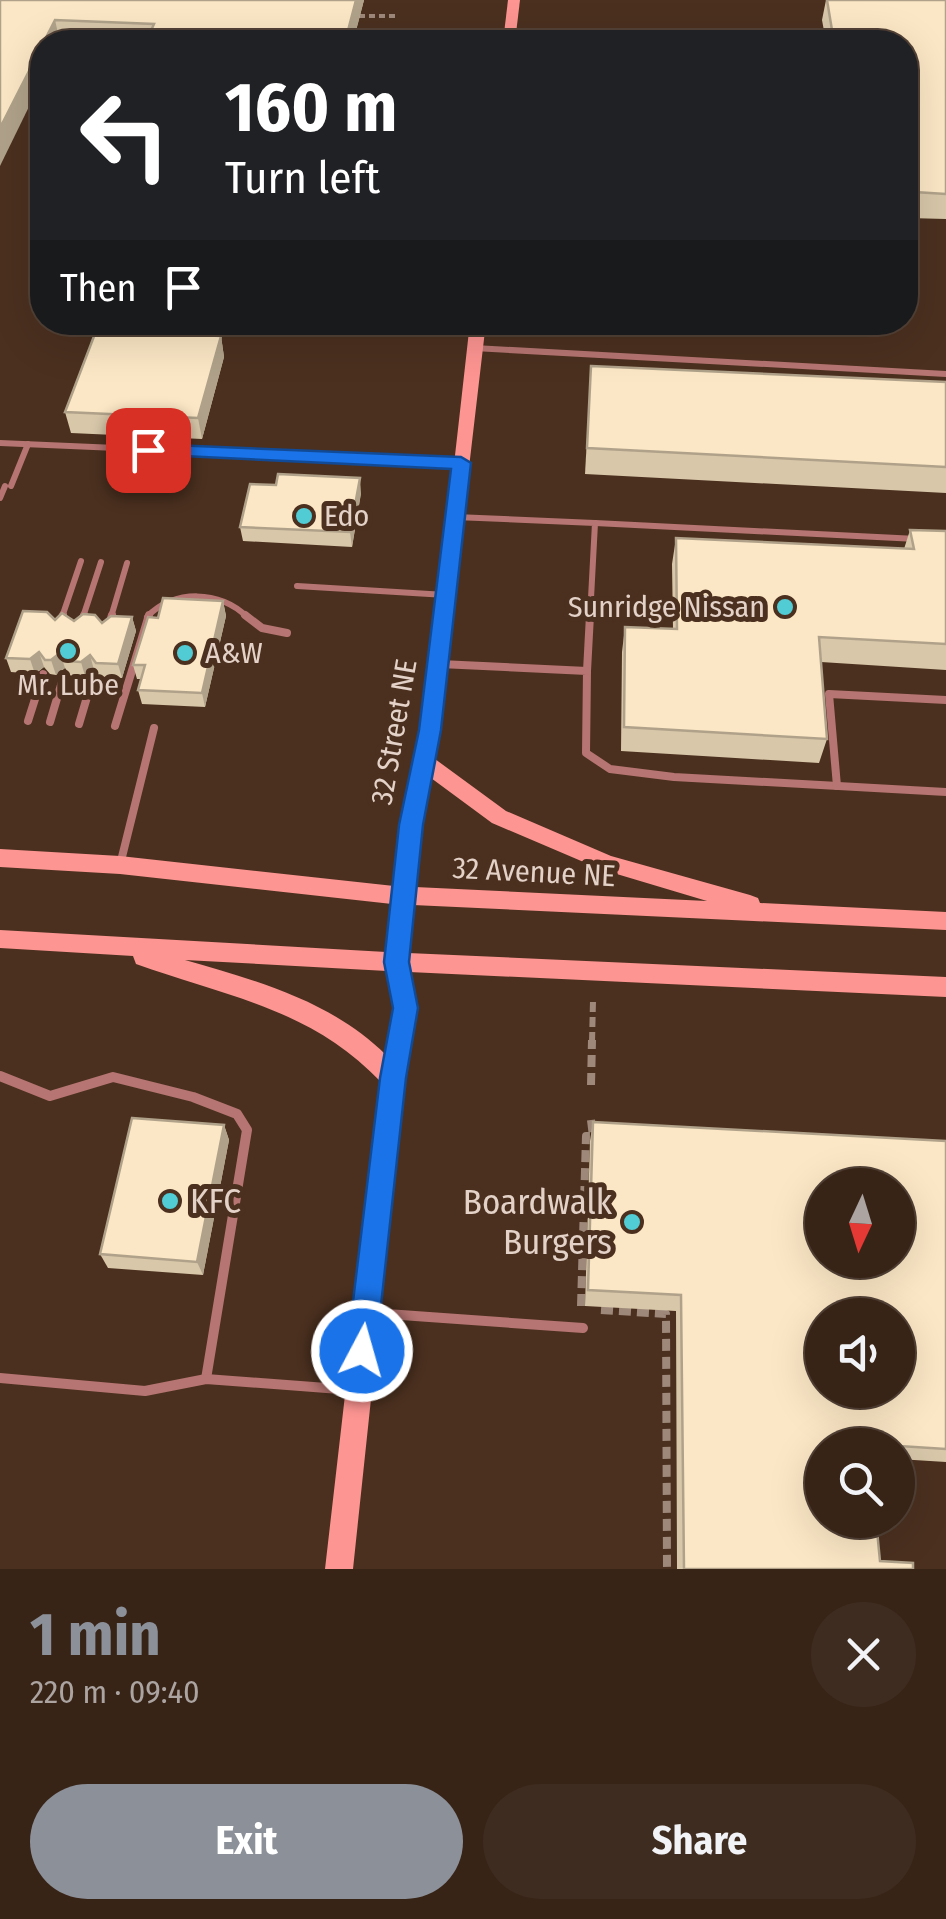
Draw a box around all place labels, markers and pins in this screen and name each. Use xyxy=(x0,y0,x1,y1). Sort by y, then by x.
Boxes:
pin xyxy=(106,408,191,493)
place label: Edo xyxy=(324,498,369,534)
marker: Edo xyxy=(293,505,315,527)
place label: Sunridge Nissan xyxy=(568,589,765,625)
marker: Sunridge Nissan xyxy=(774,596,796,618)
place label: A&W xyxy=(205,635,263,671)
marker: Mr. Lube xyxy=(57,640,79,662)
marker: A&W xyxy=(174,642,196,664)
place label: Mr. Lube xyxy=(17,667,119,703)
place label: KFC xyxy=(190,1180,241,1222)
place label: Boardwalk Burgers xyxy=(463,1181,613,1263)
marker: KFC xyxy=(159,1190,181,1212)
marker: Boardwalk Burgers xyxy=(621,1211,643,1233)

